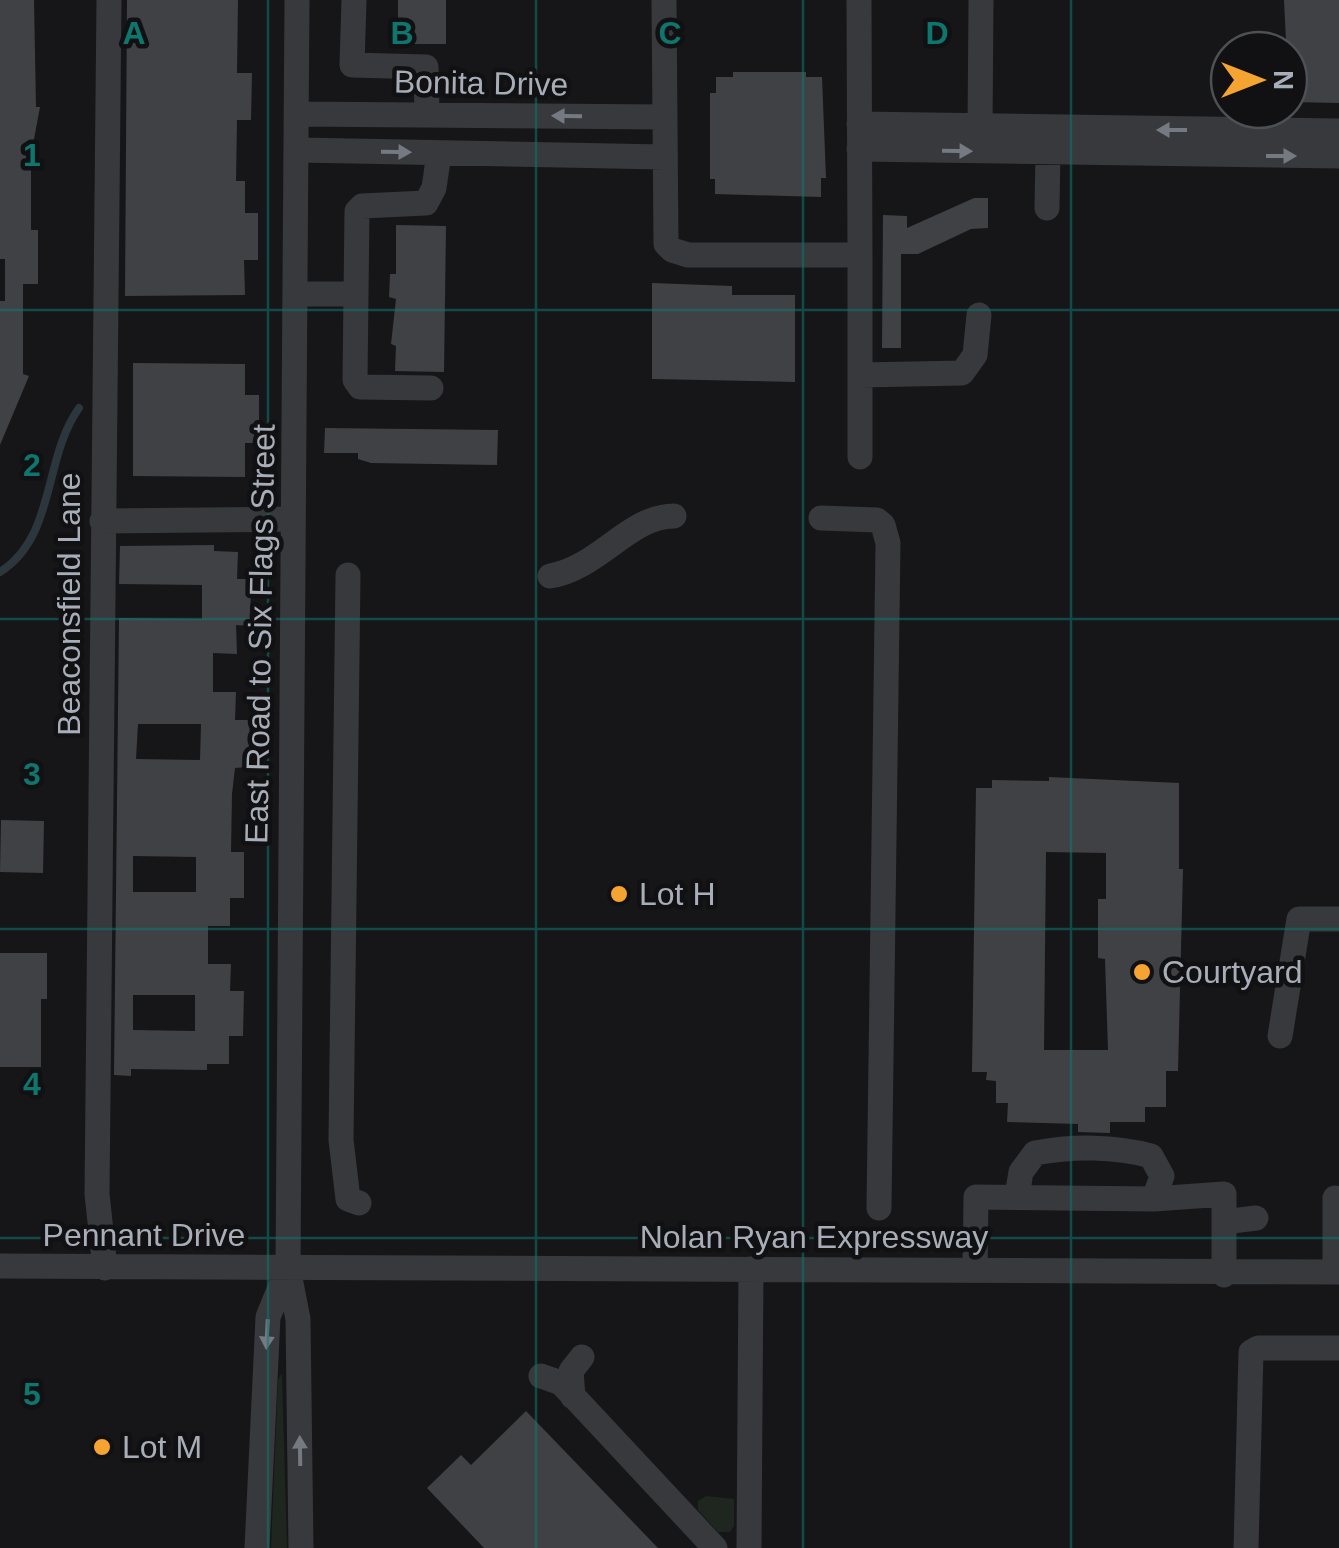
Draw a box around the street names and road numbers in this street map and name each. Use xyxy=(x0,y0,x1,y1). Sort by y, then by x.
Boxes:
street label: Bonita Drive xyxy=(394,63,568,103)
street label: East Road to Six Flags Street xyxy=(238,424,282,844)
street label: Beaconsfield Lane xyxy=(51,472,87,736)
street label: Pennant Drive xyxy=(43,1217,245,1253)
street label: Nolan Ryan Expressway xyxy=(640,1219,988,1255)

